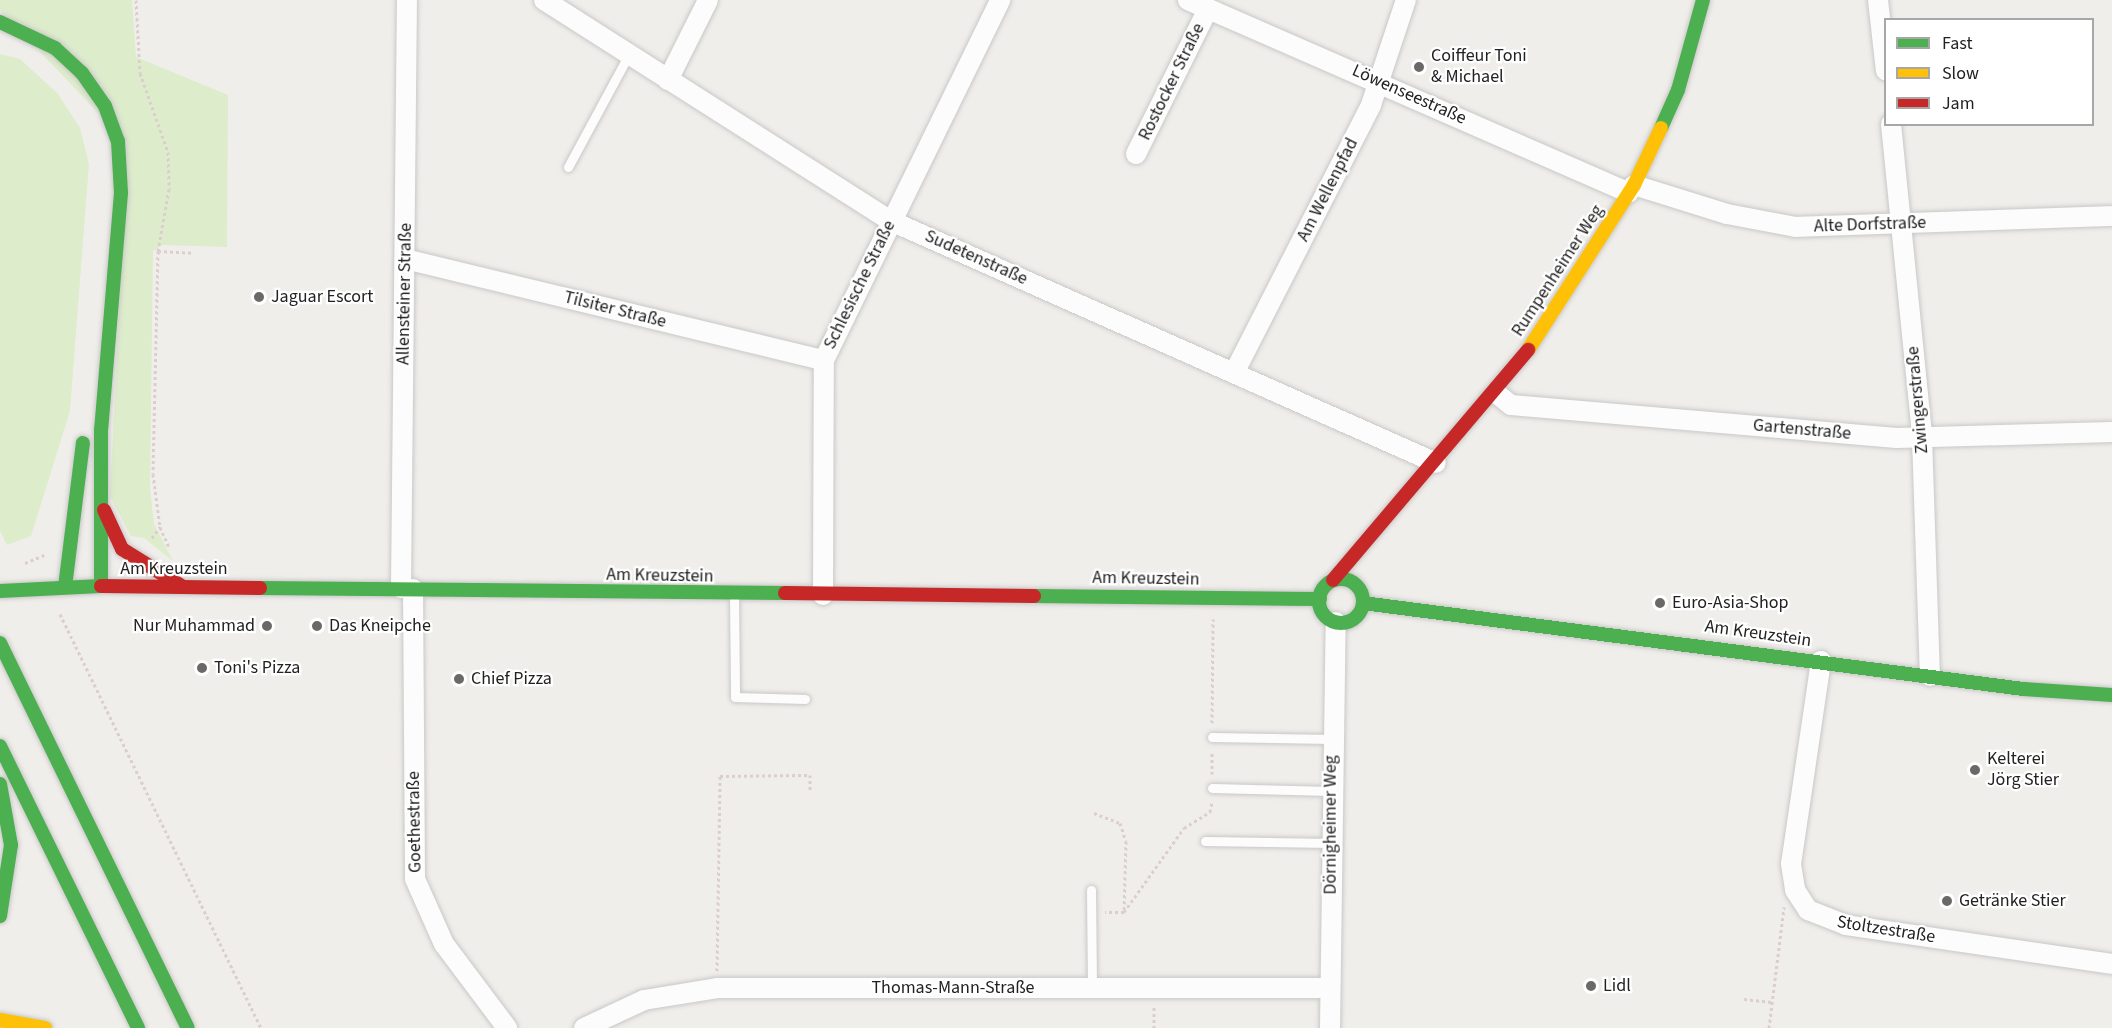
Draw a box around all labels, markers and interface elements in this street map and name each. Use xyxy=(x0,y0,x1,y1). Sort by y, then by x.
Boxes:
legend xyxy=(1884,18,2094,126)
street label: Rostocker Straße xyxy=(1134,20,1210,144)
text: Fast xyxy=(1942,31,1973,56)
place label: Coiffeur Toni & Michael xyxy=(1431,46,1527,88)
street label: Löwenseestraße xyxy=(1349,60,1469,130)
marker: Coiffeur Toni & Michael xyxy=(1412,60,1426,74)
text: Slow xyxy=(1942,61,1979,86)
text: Jam xyxy=(1942,91,1975,116)
street label: Am Wellenpfad xyxy=(1293,135,1363,245)
street label: Rumpenheimer Weg xyxy=(1507,201,1609,341)
street label: Alte Dorfstraße xyxy=(1813,212,1927,238)
street label: Schlesische Straße xyxy=(819,217,901,353)
street label: Allensteiner Straße xyxy=(393,223,417,365)
street label: Sudetenstraße xyxy=(921,226,1031,290)
place label: Jaguar Escort xyxy=(271,286,373,308)
street label: Tilsiter Straße xyxy=(562,287,668,333)
marker: Jaguar Escort xyxy=(252,290,266,304)
street label: Zwingerstraße xyxy=(1903,345,1933,455)
street label: Gartenstraße xyxy=(1752,415,1852,445)
street label: Am Kreuzstein xyxy=(120,558,228,580)
street label: Am Kreuzstein xyxy=(606,564,714,588)
street label: Am Kreuzstein xyxy=(1092,567,1200,591)
place label: Euro-Asia-Shop xyxy=(1672,592,1788,614)
marker: Euro-Asia-Shop xyxy=(1653,596,1667,610)
place label: Nur Muhammad xyxy=(133,615,255,637)
place label: Das Kneipche xyxy=(329,615,431,637)
street label: Am Kreuzstein xyxy=(1703,616,1813,652)
marker: Nur Muhammad xyxy=(260,619,274,633)
marker: Das Kneipche xyxy=(310,619,324,633)
place label: Toni's Pizza xyxy=(214,657,300,679)
marker: Toni's Pizza xyxy=(195,661,209,675)
place label: Chief Pizza xyxy=(471,668,552,690)
marker: Chief Pizza xyxy=(452,672,466,686)
place label: Kelterei Jörg Stier xyxy=(1987,749,2059,792)
street label: Dörnigheimer Weg xyxy=(1320,755,1342,895)
marker: Kelterei Jörg Stier xyxy=(1968,763,1982,777)
street label: Goethestraße xyxy=(403,771,427,873)
place label: Getränke Stier xyxy=(1959,890,2066,912)
marker: Getränke Stier xyxy=(1940,894,1954,908)
street label: Stoltzestraße xyxy=(1835,912,1937,948)
place label: Lidl xyxy=(1603,975,1631,997)
street label: Thomas-Mann-Straße xyxy=(871,977,1035,999)
marker: Lidl xyxy=(1584,979,1598,993)

